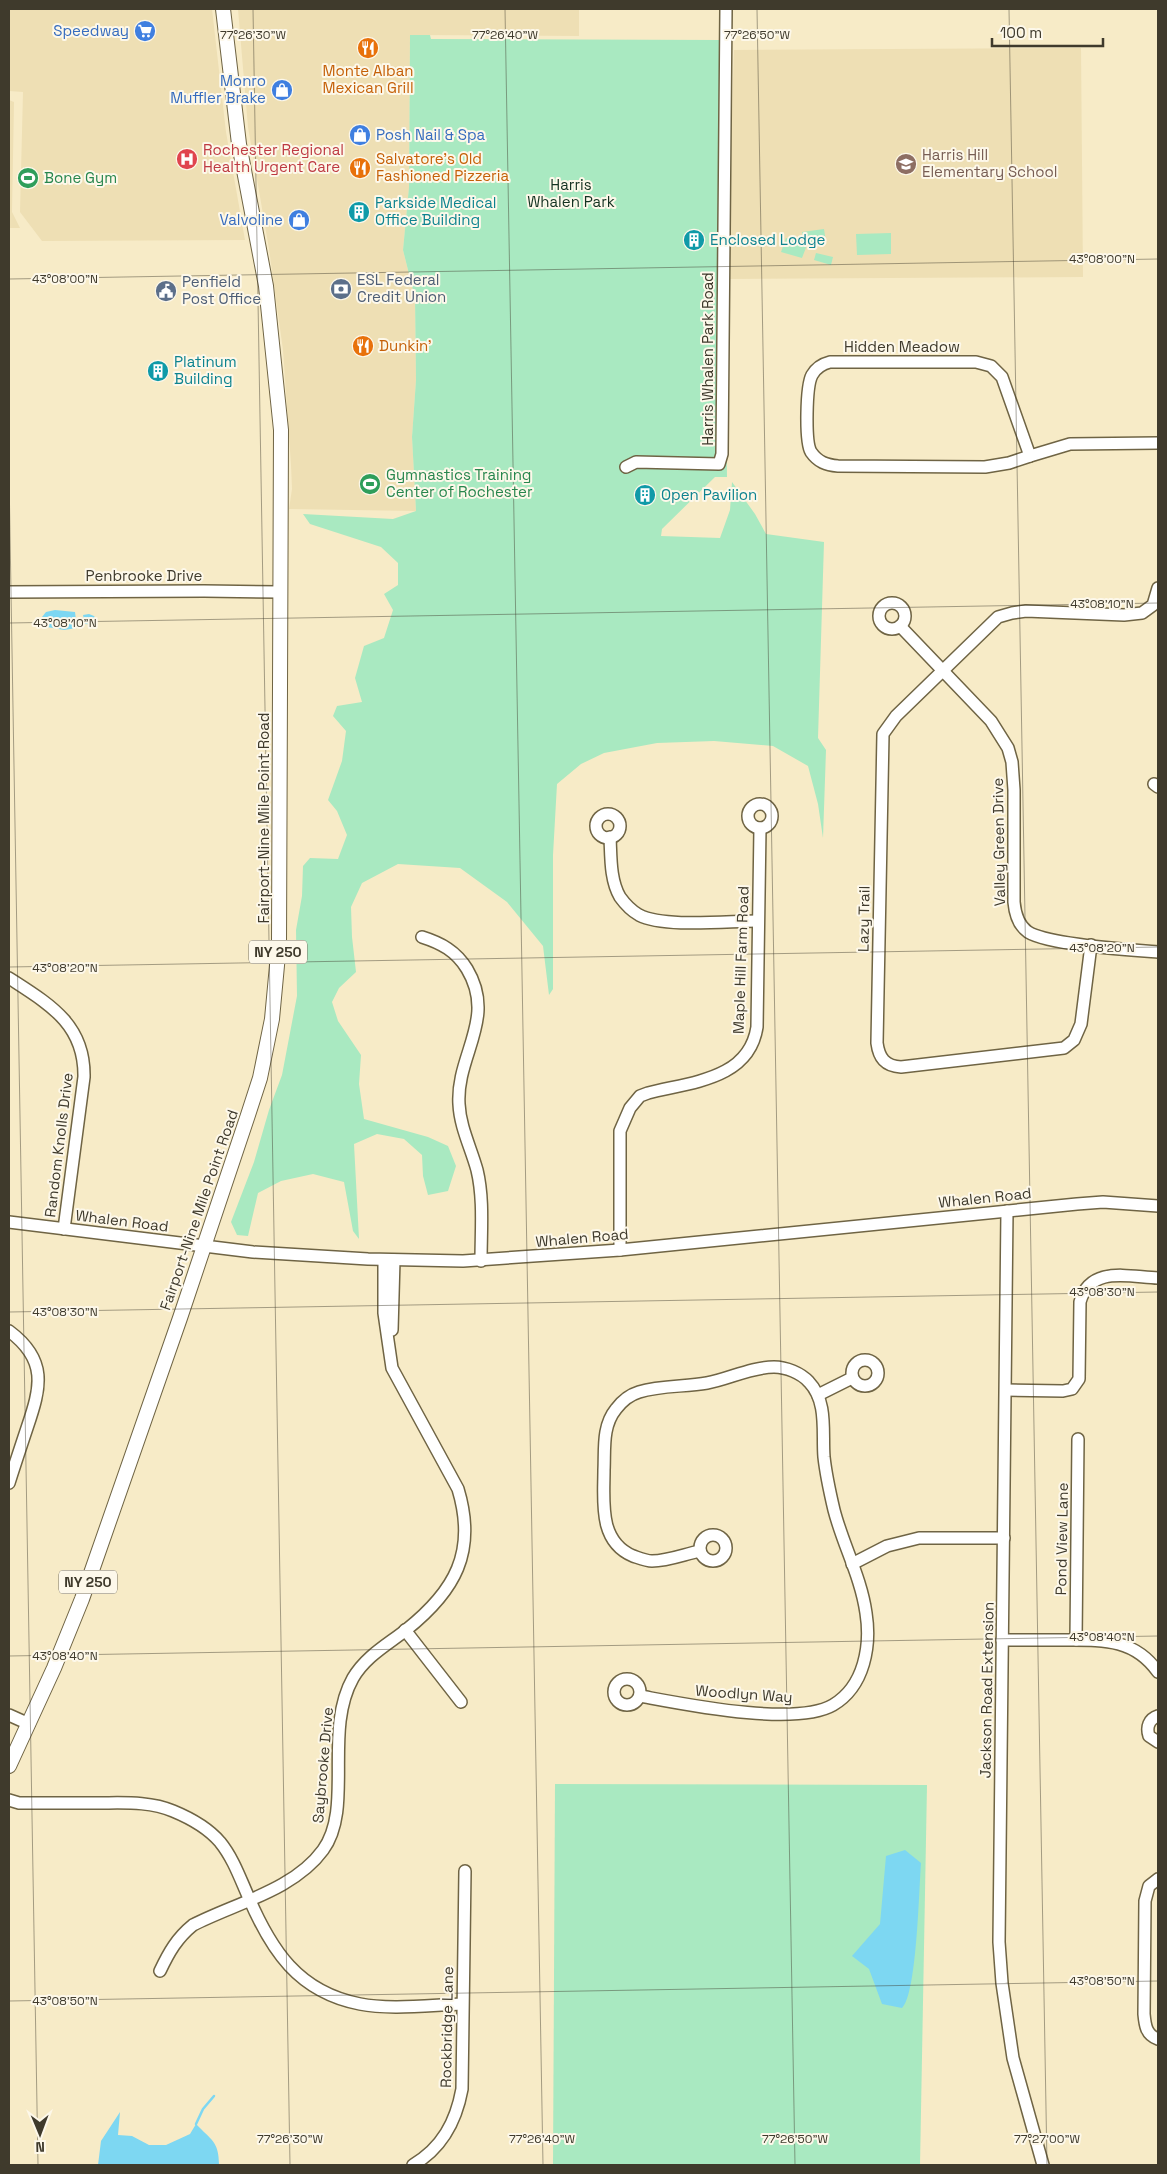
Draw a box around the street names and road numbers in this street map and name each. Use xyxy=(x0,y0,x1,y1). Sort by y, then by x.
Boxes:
street label: Harris Whalen Park Road xyxy=(698,272,717,446)
street label: Hidden Meadow xyxy=(844,337,960,356)
street label: Penbrooke Drive xyxy=(86,566,203,585)
street label: Fairport-Nine Mile Point Road xyxy=(254,713,273,923)
street label: Valley Green Drive xyxy=(988,777,1009,907)
street label: Maple Hill Farm Road xyxy=(728,886,753,1034)
street label: Lazy Trail xyxy=(853,886,874,952)
road number: NY 250 xyxy=(249,940,307,964)
street label: Random Knolls Drive xyxy=(40,1071,77,1218)
street label: Fairport-Nine Mile Point Road xyxy=(155,1107,242,1313)
street label: Whalen Road xyxy=(938,1183,1032,1212)
street label: Whalen Road xyxy=(75,1205,170,1236)
street label: Whalen Road xyxy=(535,1224,629,1251)
street label: Pond View Lane xyxy=(1051,1482,1072,1596)
road number: NY 250 xyxy=(59,1570,117,1594)
street label: Jackson Road Extension xyxy=(975,1601,998,1779)
street label: Woodlyn Way xyxy=(695,1681,793,1706)
street label: Saybrooke Drive xyxy=(308,1706,337,1824)
street label: Rockbridge Lane xyxy=(436,1966,457,2088)

